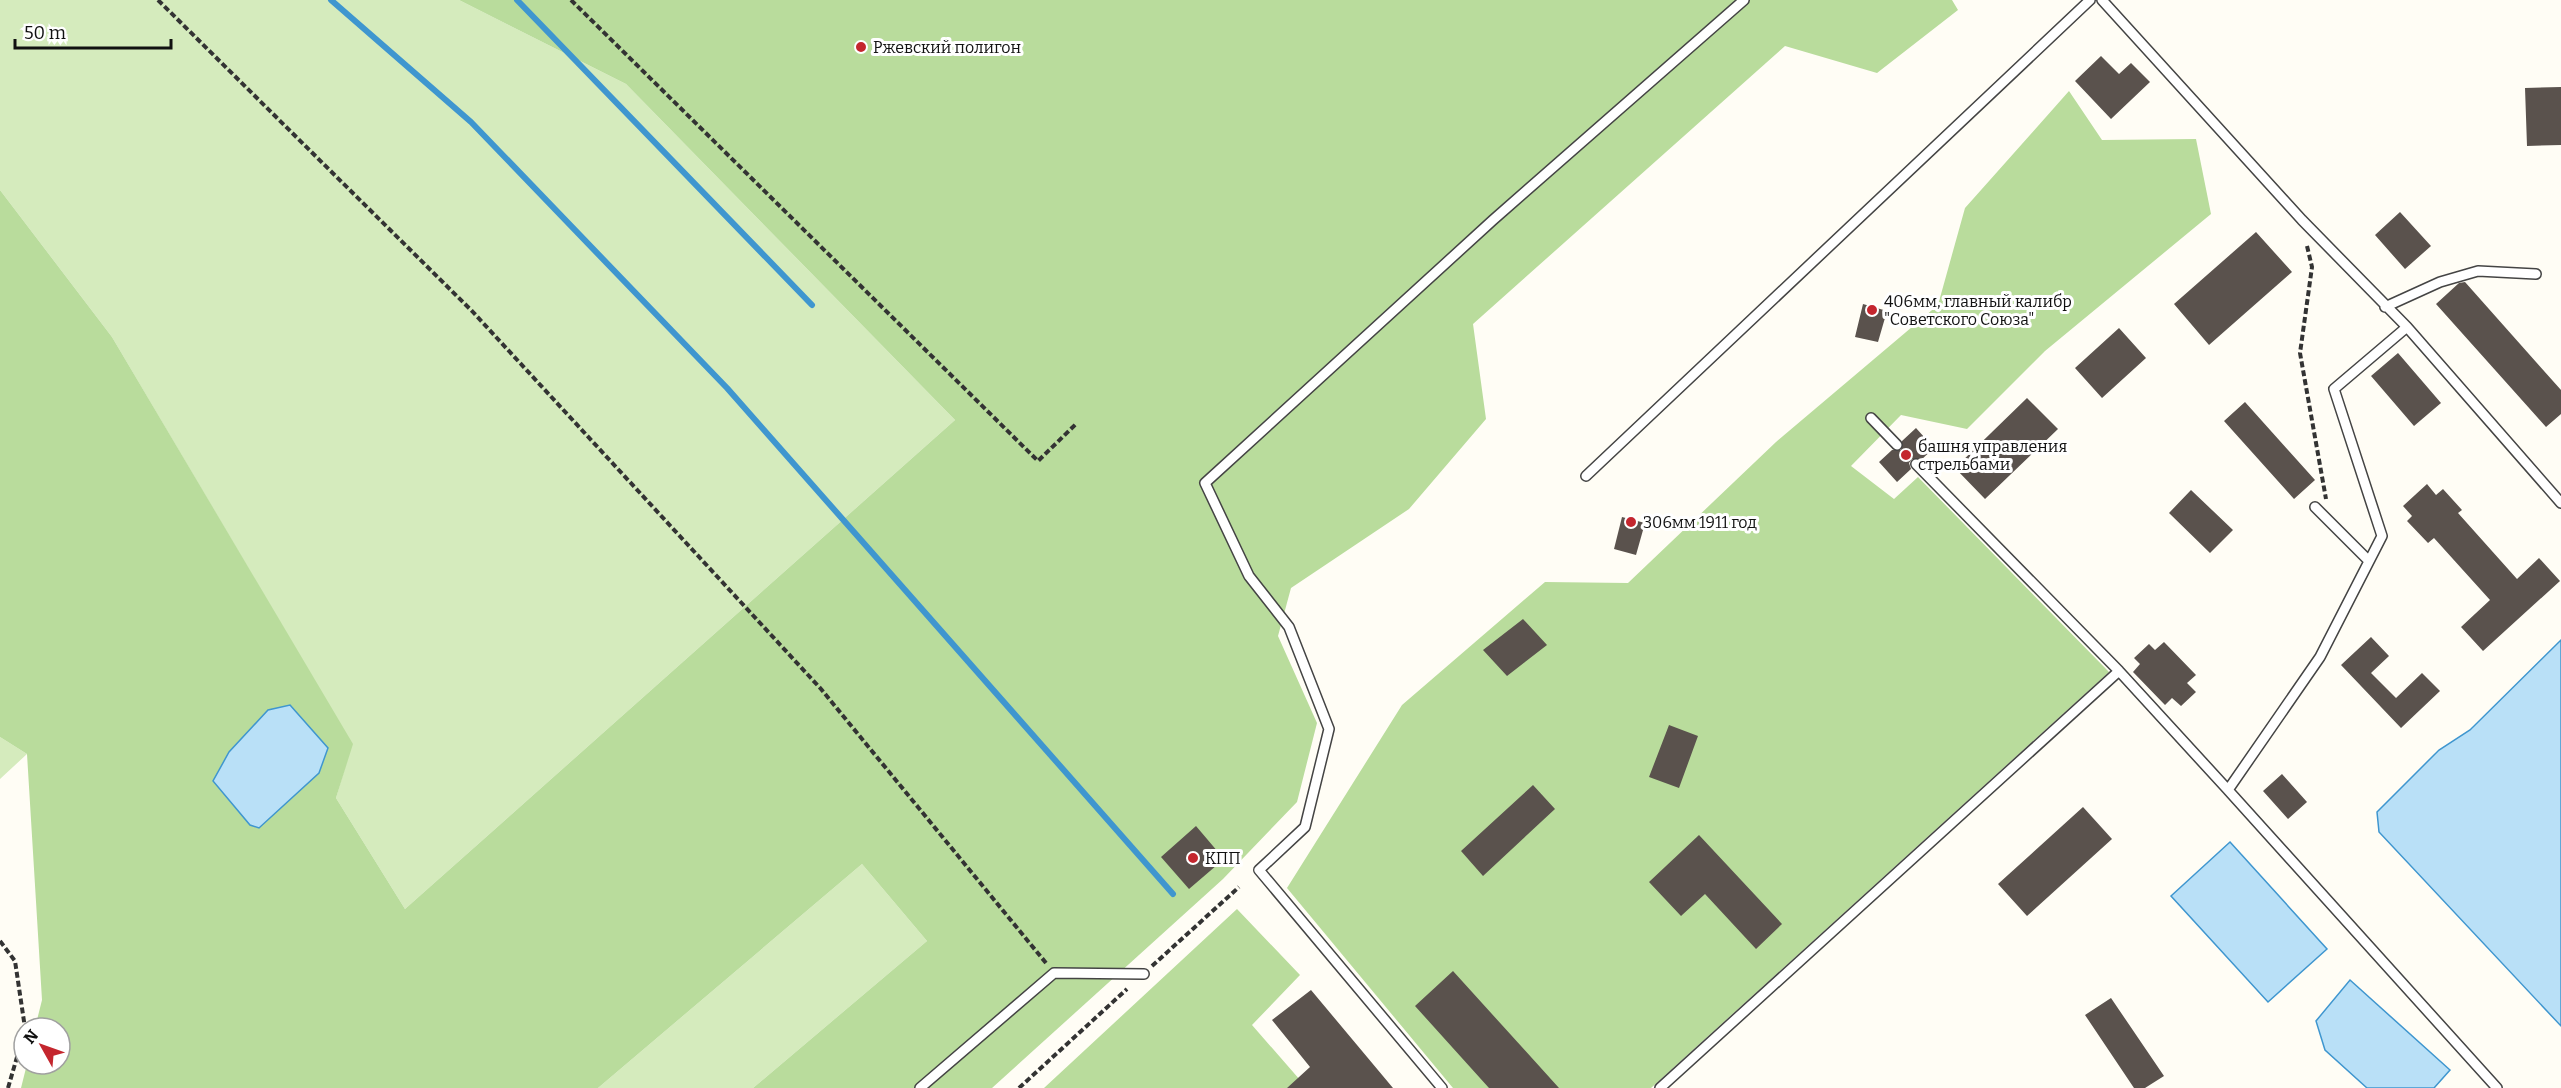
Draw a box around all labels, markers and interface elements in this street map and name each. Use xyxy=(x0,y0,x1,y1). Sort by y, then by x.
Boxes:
scale bar xyxy=(15,12,171,50)
text: 50 m xyxy=(24,22,66,44)
place label: Ржевский полигон xyxy=(873,38,1021,57)
marker: Ржевский полигон xyxy=(854,40,868,54)
place label: 406мм, главный калибр "Советского Союза" xyxy=(1884,292,2072,329)
marker: 406мм, главный калибр "Советского Союза" xyxy=(1865,303,1879,317)
place label: башня управления стрельбами xyxy=(1918,437,2067,474)
marker: башня управления стрельбами xyxy=(1899,448,1913,462)
place label: 306мм 1911 год xyxy=(1643,513,1757,532)
marker: 306мм 1911 год xyxy=(1624,515,1638,529)
place label: КПП xyxy=(1205,849,1241,868)
marker: КПП xyxy=(1186,851,1200,865)
north arrow xyxy=(12,1016,72,1076)
text: N xyxy=(20,1026,42,1048)

